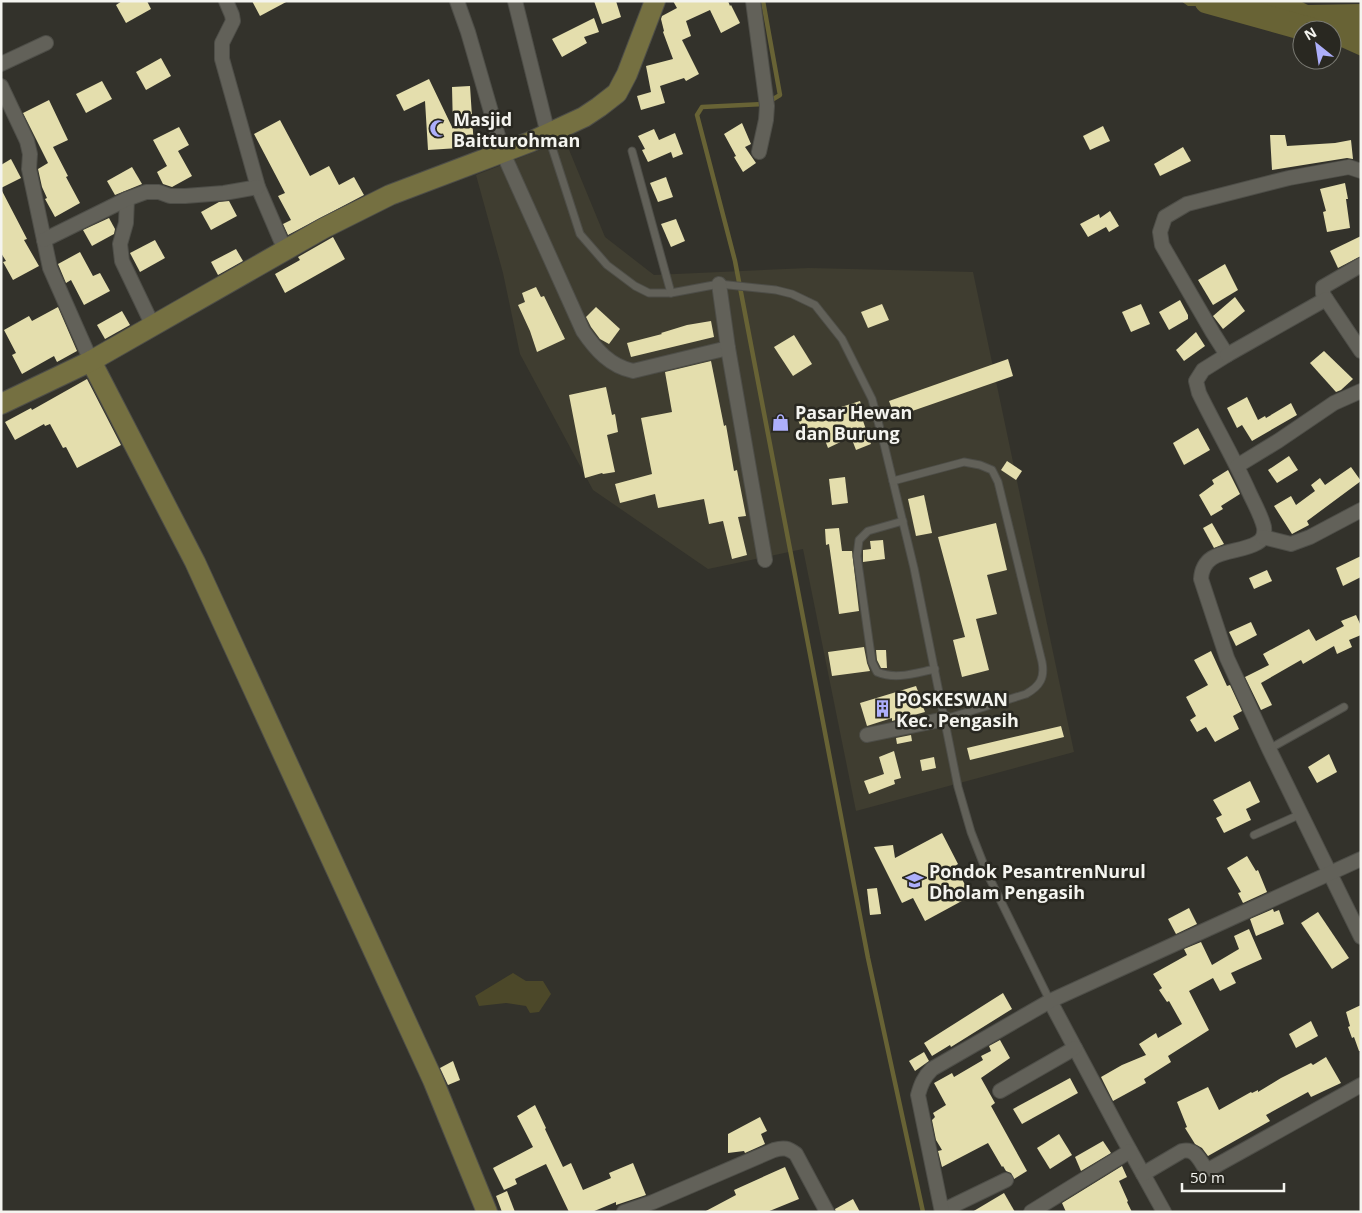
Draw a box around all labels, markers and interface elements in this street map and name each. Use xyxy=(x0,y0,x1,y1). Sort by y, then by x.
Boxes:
north arrow xyxy=(1292,20,1342,70)
text: N xyxy=(1301,22,1320,44)
place label: Masjid Baitturohman xyxy=(453,107,580,152)
mosque icon: Masjid Baitturohman xyxy=(429,119,449,139)
place label: Pasar Hewan dan Burung xyxy=(795,400,912,445)
shop icon: Pasar Hewan dan Burung xyxy=(771,412,791,432)
place label: POSKESWAN Kec. Pengasih xyxy=(896,687,1019,732)
building icon: POSKESWAN Kec. Pengasih xyxy=(872,699,892,719)
place label: Pondok PesantrenNurul Dholam Pengasih xyxy=(929,859,1146,904)
school or university icon: Pondok PesantrenNurul Dholam Pengasih xyxy=(905,871,925,891)
scale bar xyxy=(1182,1160,1284,1192)
text: 50 m xyxy=(1190,1167,1225,1187)

